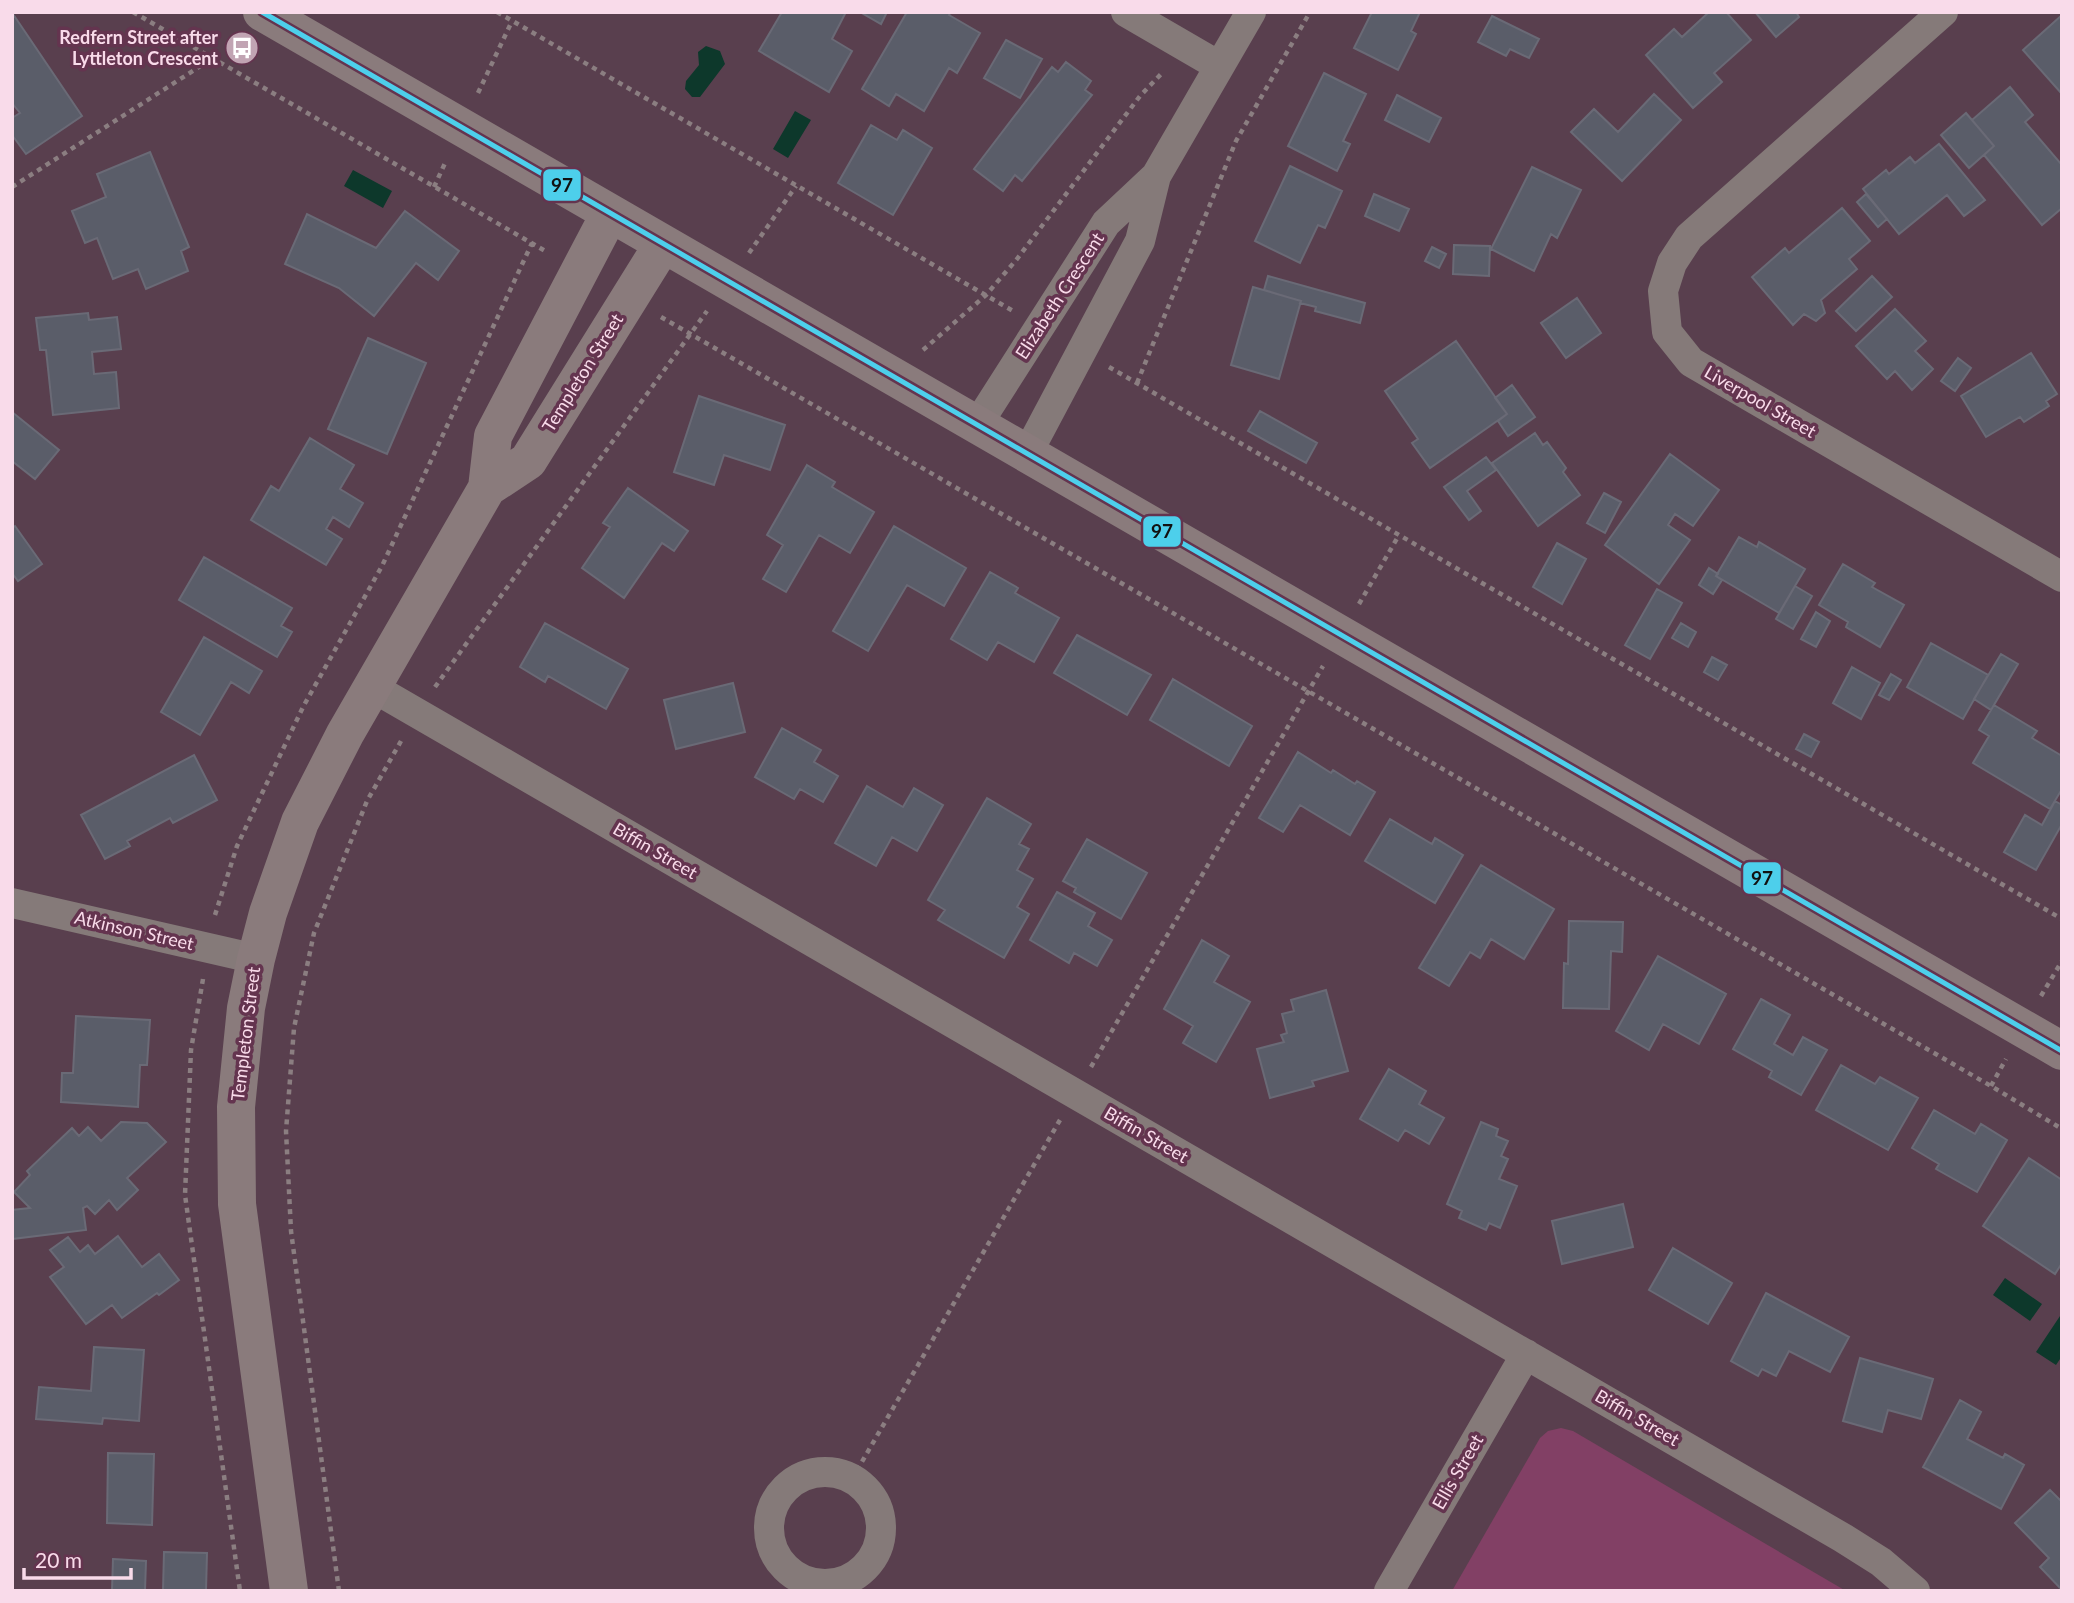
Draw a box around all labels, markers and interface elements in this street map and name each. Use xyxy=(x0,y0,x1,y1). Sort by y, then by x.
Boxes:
place label: Redfern Street after Lyttleton Crescent xyxy=(59,26,218,69)
bus stop icon: Redfern Street after Lyttleton Crescent xyxy=(223,29,261,67)
line badge: 97 xyxy=(542,168,582,202)
text: 97 xyxy=(551,173,573,196)
street label: Elizabeth Crescent xyxy=(1010,228,1109,363)
street label: Templeton Street xyxy=(537,309,628,436)
street label: Liverpool Street xyxy=(1701,360,1821,442)
line badge: 97 xyxy=(1142,515,1182,548)
text: 97 xyxy=(1151,519,1173,542)
street label: Biffin Street xyxy=(609,817,702,883)
line badge: 97 xyxy=(1742,861,1782,895)
text: 97 xyxy=(1751,866,1773,889)
street label: Atkinson Street xyxy=(72,906,196,955)
street label: Templeton Street xyxy=(226,965,264,1102)
street label: Biffin Street xyxy=(1100,1101,1193,1167)
street label: Biffin Street xyxy=(1591,1384,1684,1450)
street label: Ellis Street xyxy=(1427,1430,1488,1513)
scale bar xyxy=(24,1536,131,1580)
text: 20 m xyxy=(35,1547,82,1572)

